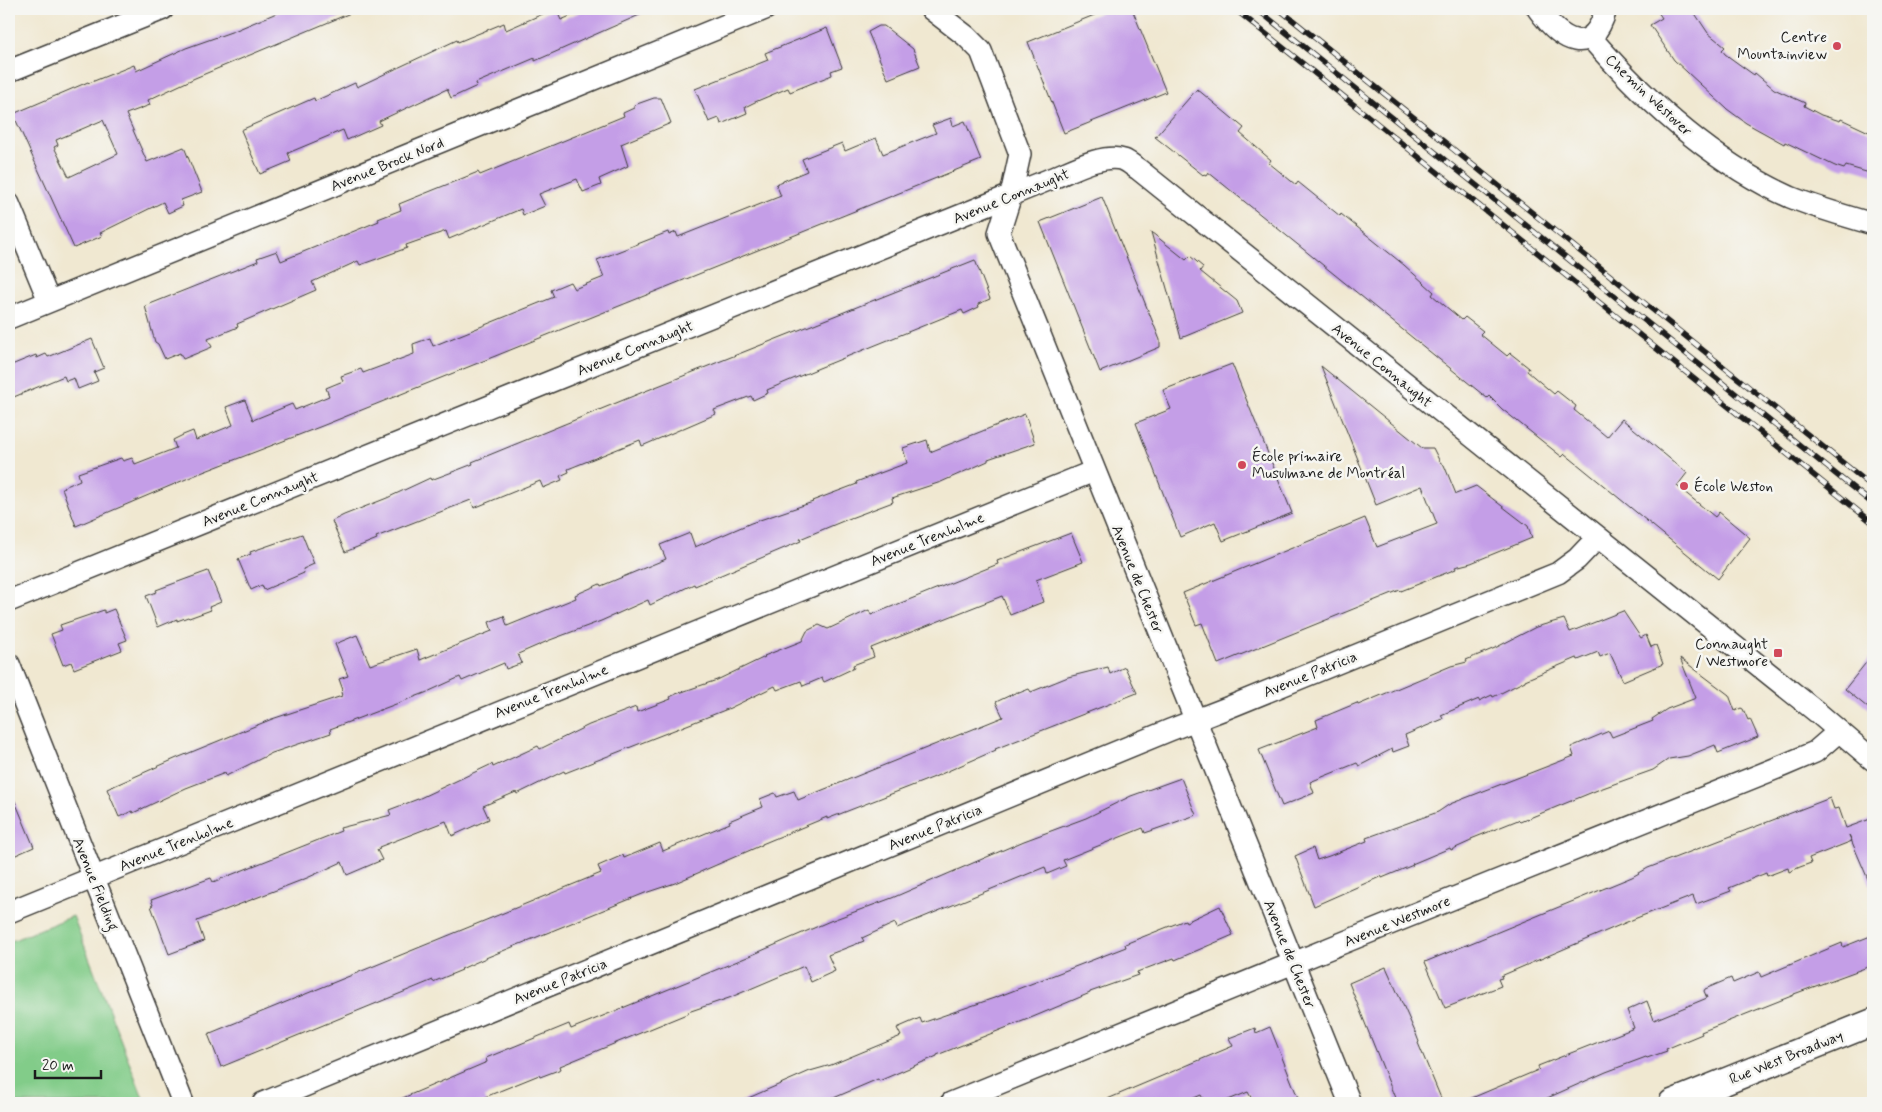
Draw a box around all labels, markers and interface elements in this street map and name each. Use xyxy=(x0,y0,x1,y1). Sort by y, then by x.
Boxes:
place label: Centre Mountainview xyxy=(1737,28,1827,65)
marker: Centre Mountainview xyxy=(1831,40,1843,52)
street label: Chemin Westover xyxy=(1600,50,1696,141)
street label: Avenue Brock Nord xyxy=(328,133,447,197)
street label: Avenue Connaught xyxy=(950,164,1073,229)
street label: Avenue Connaught xyxy=(574,316,697,381)
street label: Avenue Connaught xyxy=(1327,319,1436,413)
place label: École primaire Musulmane de Montréal xyxy=(1252,446,1405,484)
marker: École primaire Musulmane de Montréal xyxy=(1236,459,1248,471)
street label: Avenue Connaught xyxy=(199,467,322,532)
place label: École Weston xyxy=(1694,476,1773,497)
marker: École Weston xyxy=(1678,480,1690,492)
street label: Avenue Trenholme xyxy=(867,508,987,572)
street label: Avenue de Chester xyxy=(1106,522,1168,637)
place label: Connaught / Westmore xyxy=(1695,635,1768,672)
street label: Avenue Patricia xyxy=(1260,647,1360,703)
marker: Connaught / Westmore xyxy=(1772,647,1784,659)
street label: Avenue Trenholme xyxy=(491,660,611,724)
street label: Avenue Patricia xyxy=(885,800,985,856)
street label: Avenue Trenholme xyxy=(116,813,236,877)
street label: Avenue Fielding xyxy=(66,835,123,934)
street label: Avenue Westmore xyxy=(1341,891,1454,952)
street label: Avenue de Chester xyxy=(1258,897,1320,1012)
street label: Avenue Patricia xyxy=(510,954,610,1010)
street label: Rue West Broadway xyxy=(1727,1026,1846,1090)
scale bar xyxy=(35,1047,101,1079)
text: 20 m xyxy=(42,1056,74,1076)

